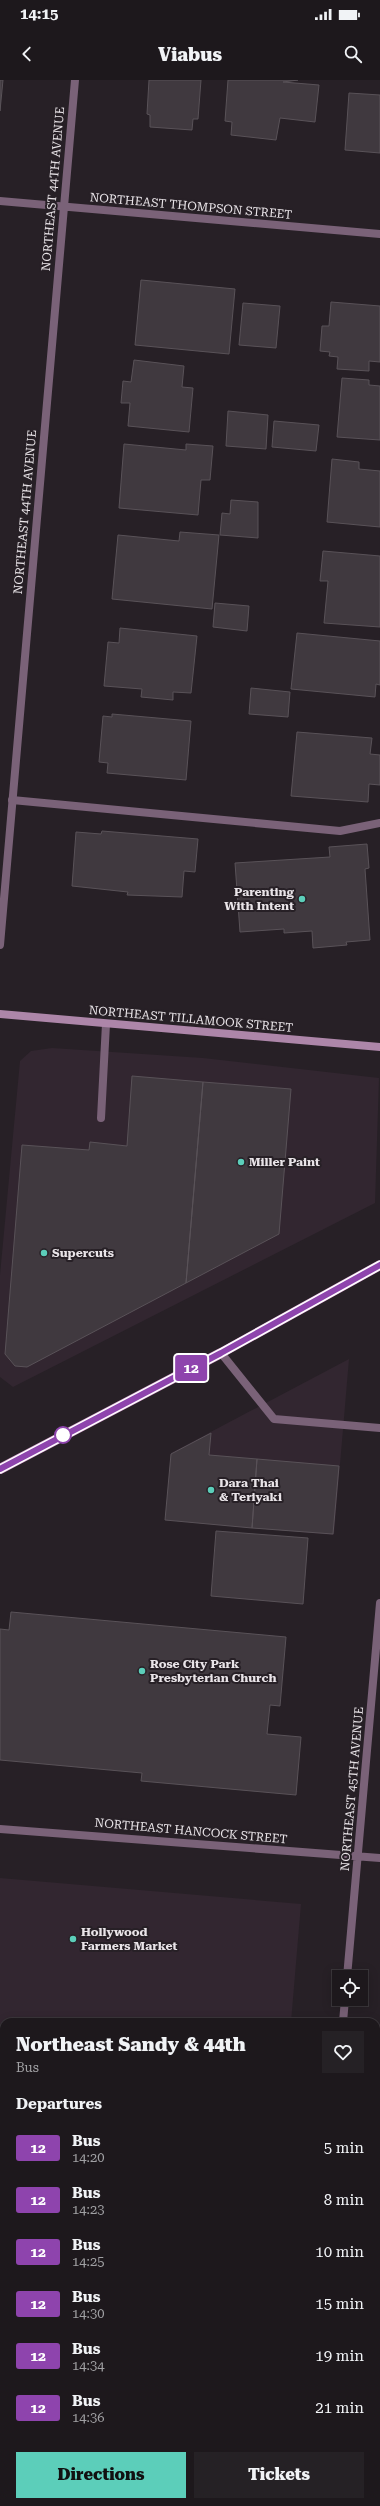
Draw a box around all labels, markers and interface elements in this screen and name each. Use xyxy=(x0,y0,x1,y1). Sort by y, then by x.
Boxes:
text: 14:15 xyxy=(20,5,58,23)
icon: back xyxy=(16,43,38,65)
icon: search xyxy=(342,43,364,65)
text: Viabus xyxy=(158,44,222,65)
street label: NORTHEAST 44TH AVENUE xyxy=(39,106,67,272)
street label: NORTHEAST THOMPSON STREET xyxy=(89,190,293,222)
street label: NORTHEAST 44TH AVENUE xyxy=(11,429,39,595)
place label: Parenting With Intent xyxy=(224,885,295,913)
marker: Parenting With Intent xyxy=(297,894,307,904)
street label: NORTHEAST TILLAMOOK STREET xyxy=(88,1003,294,1035)
place label: Miller Paint xyxy=(249,1155,320,1169)
marker: Miller Paint xyxy=(236,1157,246,1167)
place label: Supercuts xyxy=(52,1246,114,1260)
marker: Supercuts xyxy=(39,1248,49,1258)
line badge: 12 xyxy=(173,1355,209,1381)
text: 12 xyxy=(183,1360,199,1376)
unlabelled marker xyxy=(54,1426,72,1444)
place label: Dara Thai & Teriyaki xyxy=(219,1476,282,1504)
marker: Dara Thai & Teriyaki xyxy=(206,1485,216,1495)
place label: Rose City Park Presbyterian Church xyxy=(150,1657,276,1685)
marker: Rose City Park Presbyterian Church xyxy=(137,1666,147,1676)
street label: NORTHEAST 45TH AVENUE xyxy=(338,1706,366,1872)
street label: NORTHEAST HANCOCK STREET xyxy=(94,1816,288,1846)
place label: Hollywood Farmers Market xyxy=(81,1925,178,1953)
marker: Hollywood Farmers Market xyxy=(68,1934,78,1944)
map controls xyxy=(332,1970,368,2006)
button: locate xyxy=(332,1970,368,2006)
button: heart xyxy=(322,2031,364,2073)
text: Northeast Sandy & 44th xyxy=(16,2033,246,2056)
text: Bus xyxy=(16,2060,39,2075)
text: Departures xyxy=(16,2095,102,2113)
text: Bus xyxy=(72,2132,100,2150)
text: 5 min xyxy=(324,2139,364,2157)
text: 12 xyxy=(30,2140,46,2156)
text: 14:20 xyxy=(72,2150,104,2165)
text: Bus xyxy=(72,2184,100,2202)
text: 8 min xyxy=(324,2191,364,2209)
text: 12 xyxy=(30,2192,46,2208)
text: 14:23 xyxy=(72,2202,104,2217)
text: Bus xyxy=(72,2236,100,2254)
text: 10 min xyxy=(315,2243,364,2261)
text: 12 xyxy=(30,2244,46,2260)
text: 14:25 xyxy=(72,2254,104,2269)
text: Bus xyxy=(72,2288,100,2306)
text: 15 min xyxy=(315,2295,364,2313)
text: 12 xyxy=(30,2296,46,2312)
text: 14:30 xyxy=(72,2306,104,2321)
text: Bus xyxy=(72,2340,100,2358)
text: 19 min xyxy=(315,2347,364,2365)
text: 12 xyxy=(30,2348,46,2364)
text: 14:34 xyxy=(72,2358,104,2373)
text: Bus xyxy=(72,2392,100,2410)
text: 21 min xyxy=(315,2399,364,2417)
text: 12 xyxy=(30,2400,46,2416)
text: 14:36 xyxy=(72,2410,104,2425)
button: Directions xyxy=(16,2452,186,2498)
button: Tickets xyxy=(194,2452,364,2498)

